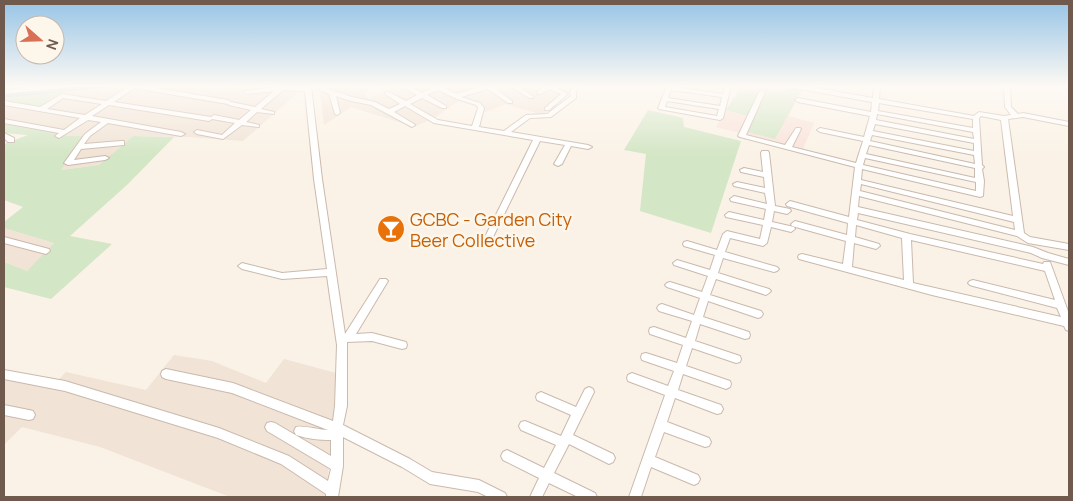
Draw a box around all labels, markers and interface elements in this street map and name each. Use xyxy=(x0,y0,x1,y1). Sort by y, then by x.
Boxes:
north arrow xyxy=(15,15,65,65)
text: N xyxy=(42,37,63,53)
place label: GCBC - Garden City Beer Collective xyxy=(410,207,572,252)
bar icon: GCBC - Garden City Beer Collective xyxy=(376,214,406,244)

